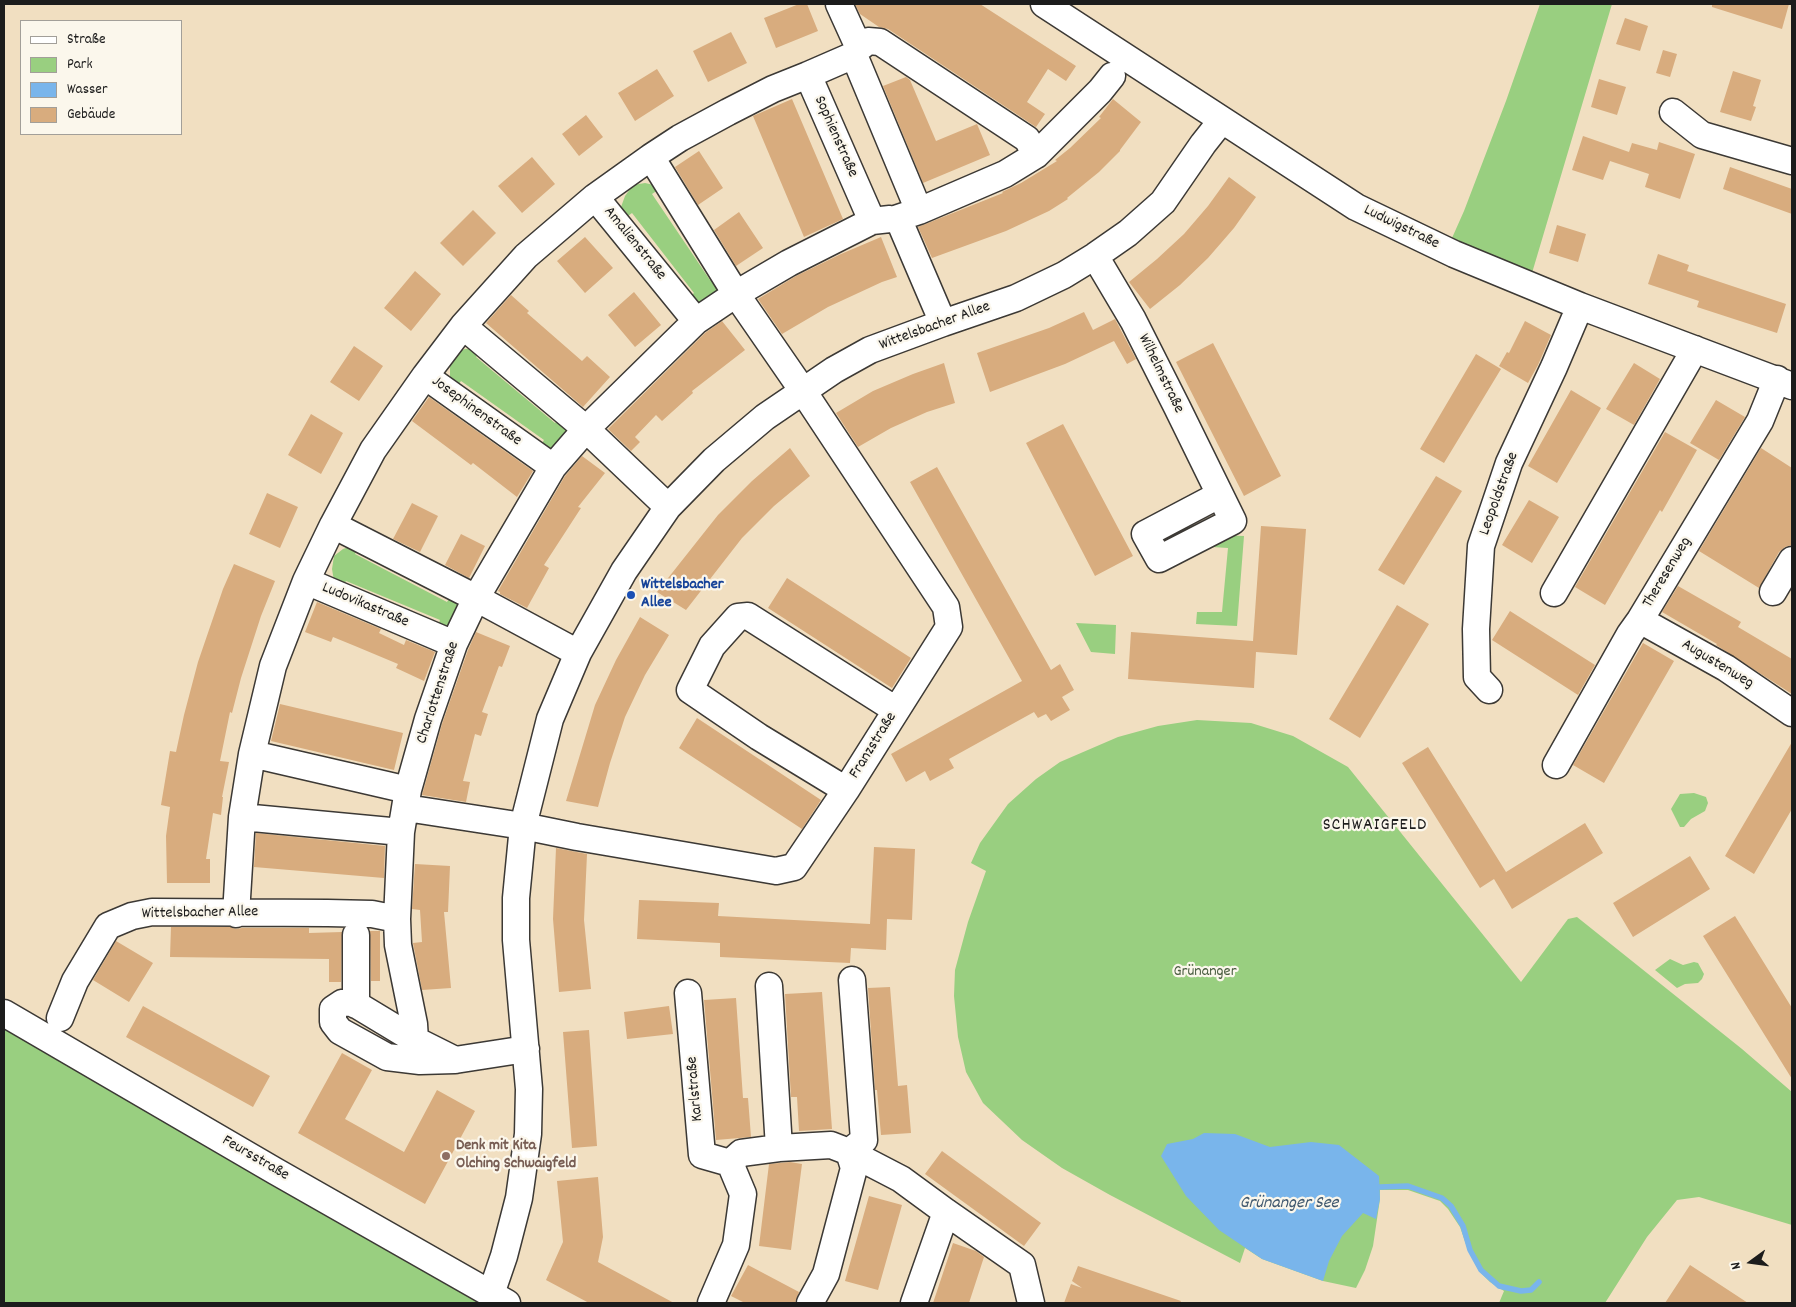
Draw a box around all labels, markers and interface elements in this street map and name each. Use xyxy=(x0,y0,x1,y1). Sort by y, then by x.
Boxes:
legend xyxy=(20,20,182,135)
text: Straße xyxy=(67,29,105,51)
text: Park xyxy=(67,54,93,76)
text: Wasser xyxy=(67,79,107,101)
street label: Sophienstraße xyxy=(809,93,861,181)
text: Gebäude xyxy=(67,104,115,126)
street label: Ludwigstraße xyxy=(1360,201,1442,255)
street label: Amalienstraße xyxy=(598,203,670,285)
street label: Wittelsbacher Allee xyxy=(877,298,993,356)
street label: Wilhelmstraße xyxy=(1133,331,1187,417)
street label: Josephinenstraße xyxy=(427,373,525,451)
street label: Leopoldstraße xyxy=(1476,450,1524,538)
street label: Theresenweg xyxy=(1639,534,1697,612)
place label: Wittelsbacher Allee xyxy=(641,576,724,614)
street label: Ludovikastraße xyxy=(319,579,411,633)
marker: Wittelsbacher Allee xyxy=(625,589,637,601)
street label: Augustenweg xyxy=(1677,636,1757,694)
street label: Charlottenstraße xyxy=(413,639,465,747)
street label: Franzstraße xyxy=(846,709,902,783)
district label: SCHWAIGFELD xyxy=(1321,816,1429,838)
street label: Wittelsbacher Allee xyxy=(141,903,259,925)
park label: Grünanger xyxy=(1173,963,1237,983)
street label: Karlstraße xyxy=(684,1056,708,1122)
street label: Feursstraße xyxy=(218,1132,292,1186)
place label: Denk mit Kita Olching Schwaigfeld xyxy=(456,1137,576,1175)
marker: Denk mit Kita Olching Schwaigfeld xyxy=(440,1150,452,1162)
water label: Grünanger See xyxy=(1240,1194,1338,1216)
north arrow xyxy=(1726,1237,1776,1287)
text: N xyxy=(1726,1260,1747,1271)

